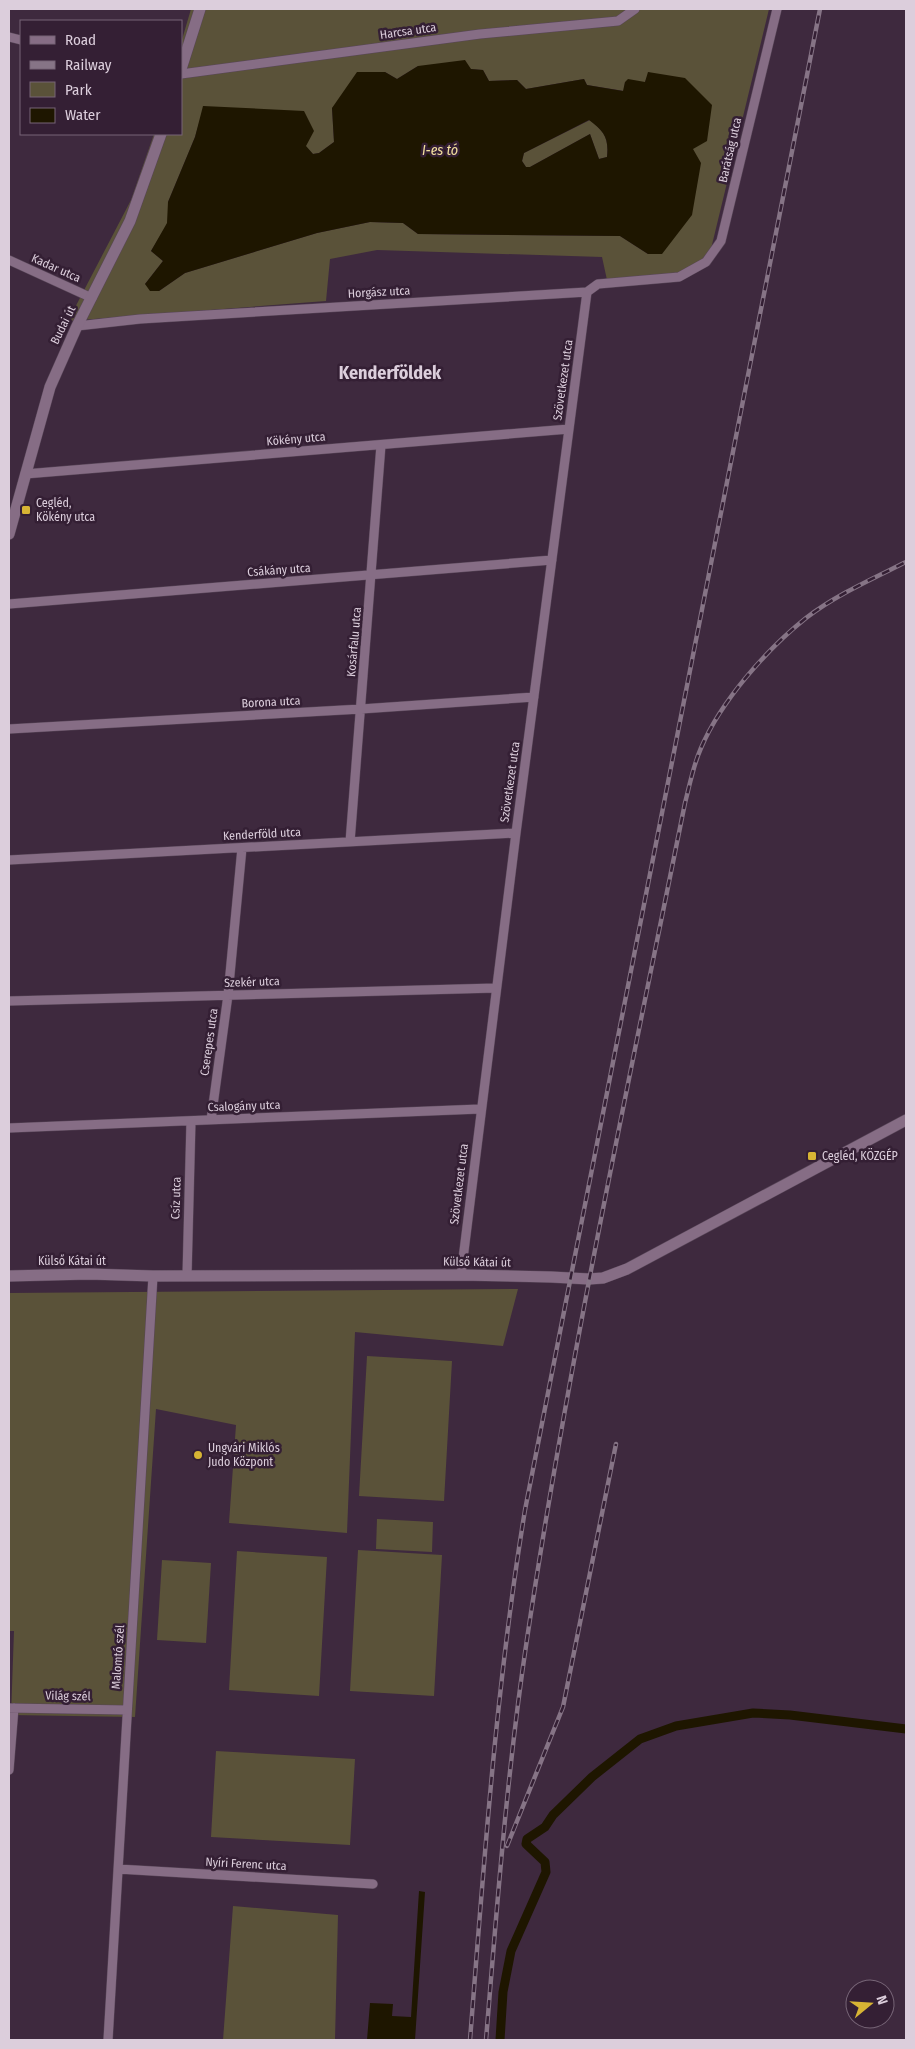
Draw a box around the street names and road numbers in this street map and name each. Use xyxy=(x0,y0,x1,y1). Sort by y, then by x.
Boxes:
street label: Harcsa utca xyxy=(379,20,437,42)
street label: Barátság utca xyxy=(716,116,744,184)
street label: Kadar utca xyxy=(29,251,83,285)
street label: Horgász utca xyxy=(347,283,411,301)
street label: Budai út xyxy=(48,303,78,347)
street label: Szövetkezet utca xyxy=(550,339,576,421)
street label: Kökény utca xyxy=(266,429,326,449)
street label: Csákány utca xyxy=(247,561,311,579)
street label: Kosárfalu utca xyxy=(344,606,364,677)
street label: Borona utca xyxy=(241,693,301,711)
street label: Szövetkezet utca xyxy=(497,741,523,823)
street label: Kenderföld utca xyxy=(223,825,301,843)
street label: Szekér utca xyxy=(224,974,280,990)
street label: Cserepes utca xyxy=(197,1007,221,1077)
street label: Csalogány utca xyxy=(207,1098,281,1114)
street label: Szövetkezet utca xyxy=(447,1143,471,1225)
street label: Csíz utca xyxy=(168,1176,184,1220)
street label: Külső Kátai út xyxy=(38,1254,106,1268)
street label: Külső Kátai út xyxy=(443,1254,511,1270)
street label: Malomtó szél xyxy=(109,1624,127,1690)
street label: Világ szél xyxy=(45,1689,91,1703)
street label: Nyíri Ferenc utca xyxy=(205,1855,287,1873)

